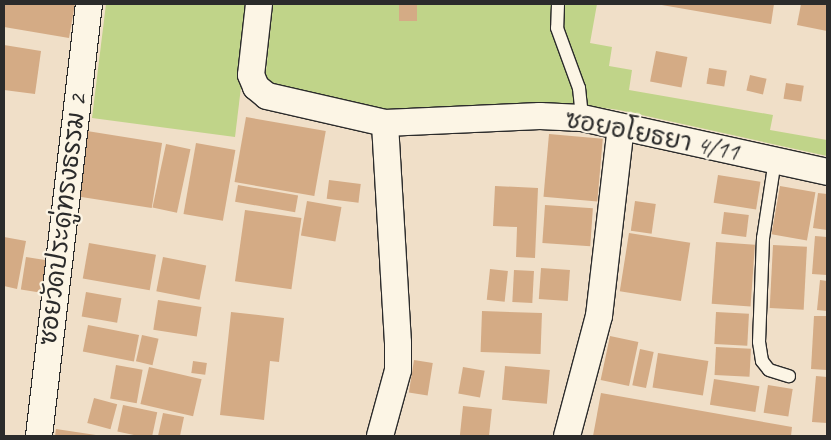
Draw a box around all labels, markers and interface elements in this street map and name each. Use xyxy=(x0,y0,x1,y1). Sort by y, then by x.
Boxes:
street label: ซอยวัดประดู่ทรงธรรม 2 xyxy=(33,93,93,347)
street label: ซอยอโยธยา 4/11 xyxy=(563,104,741,168)

